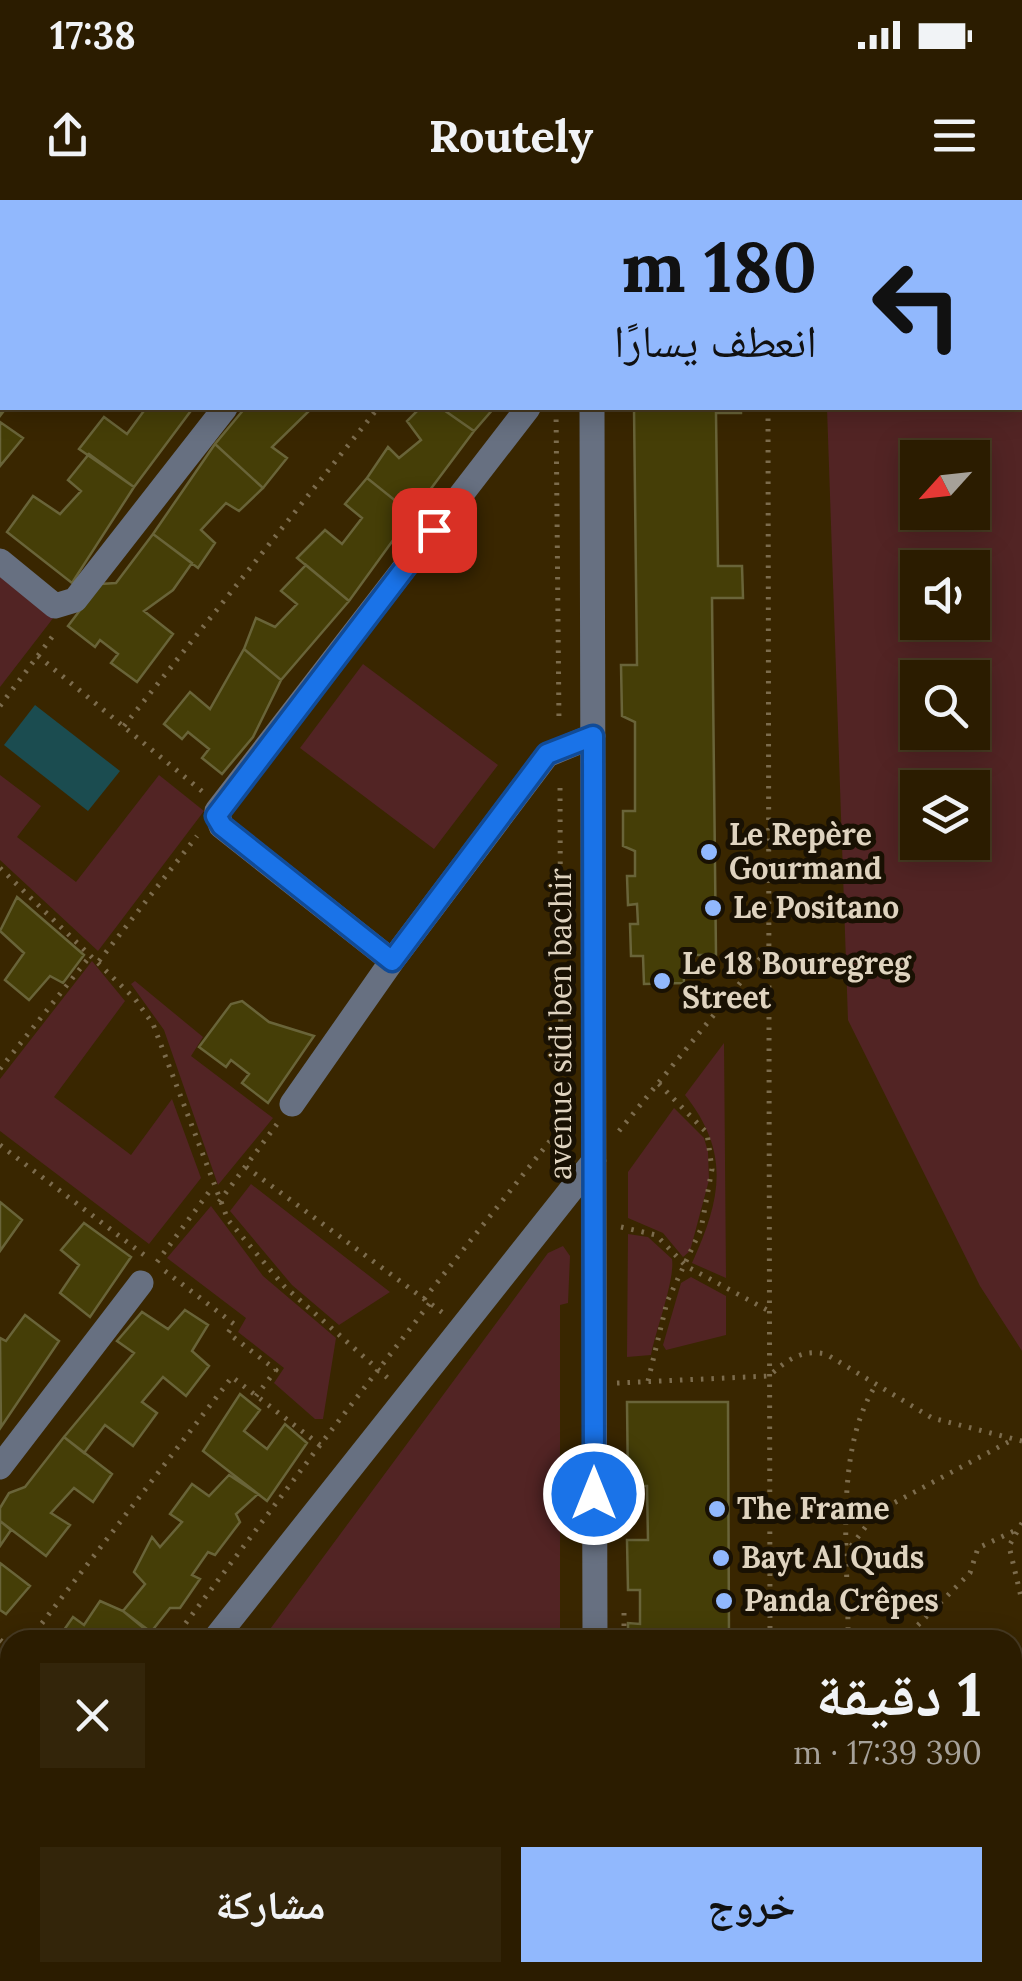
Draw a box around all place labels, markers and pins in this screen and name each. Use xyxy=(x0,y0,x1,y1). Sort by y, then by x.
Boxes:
pin xyxy=(392,488,477,573)
place label: Le Repère Gourmand xyxy=(729,815,882,887)
marker: Le Repère Gourmand xyxy=(698,841,720,863)
place label: Le Positano xyxy=(733,888,899,926)
marker: Le Positano xyxy=(702,897,724,919)
place label: Le 18 Bouregreg Street xyxy=(682,944,912,1016)
marker: Le 18 Bouregreg Street xyxy=(651,970,673,992)
place label: The Frame xyxy=(737,1489,890,1527)
marker: The Frame xyxy=(706,1498,728,1520)
place label: Bayt Al Quds xyxy=(741,1538,924,1577)
marker: Bayt Al Quds xyxy=(710,1547,732,1569)
place label: Panda Crêpes xyxy=(744,1581,939,1619)
marker: Panda Crêpes xyxy=(713,1590,735,1612)

